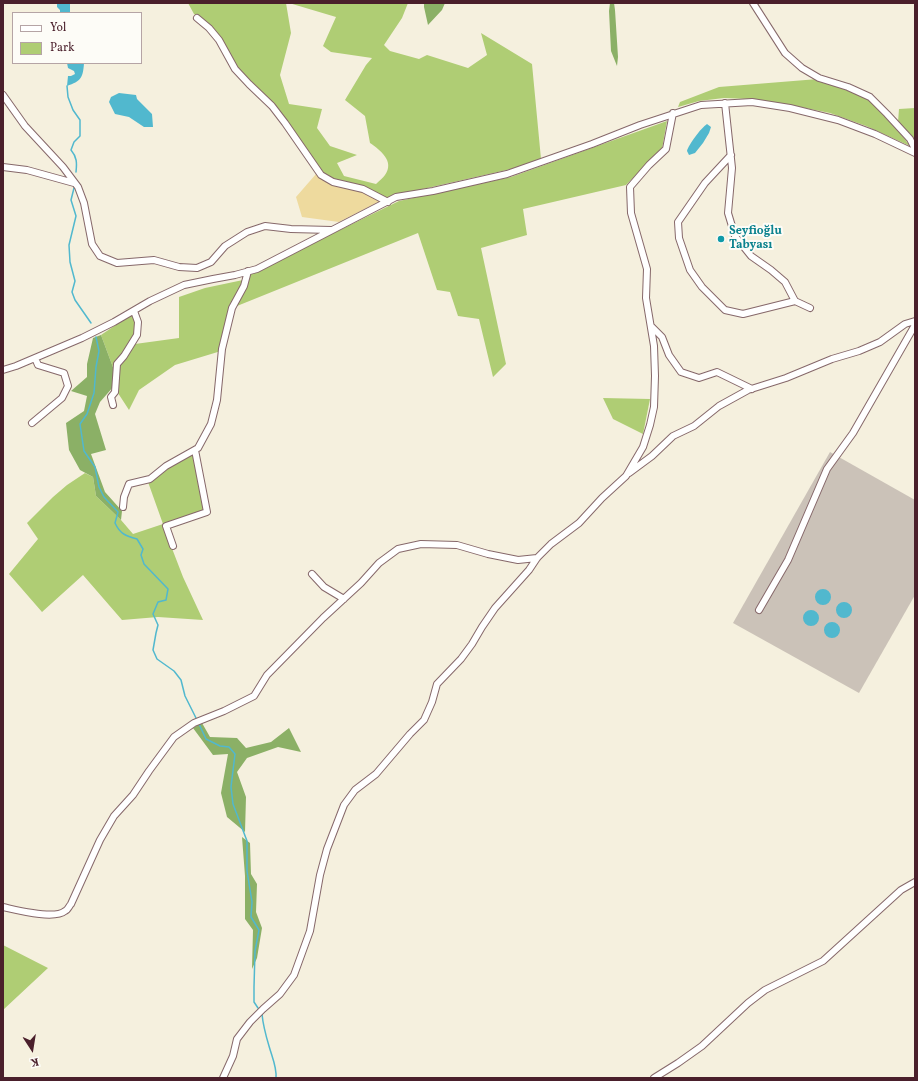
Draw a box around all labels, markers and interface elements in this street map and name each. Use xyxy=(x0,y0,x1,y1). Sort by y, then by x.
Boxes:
legend xyxy=(12,12,142,64)
text: Yol xyxy=(50,20,66,36)
text: Park xyxy=(50,40,75,56)
place label: Seyfioğlu Tabyası xyxy=(729,225,782,253)
marker: Seyfioğlu Tabyası xyxy=(716,234,726,244)
north arrow xyxy=(12,1029,52,1069)
text: K xyxy=(29,1053,40,1069)

